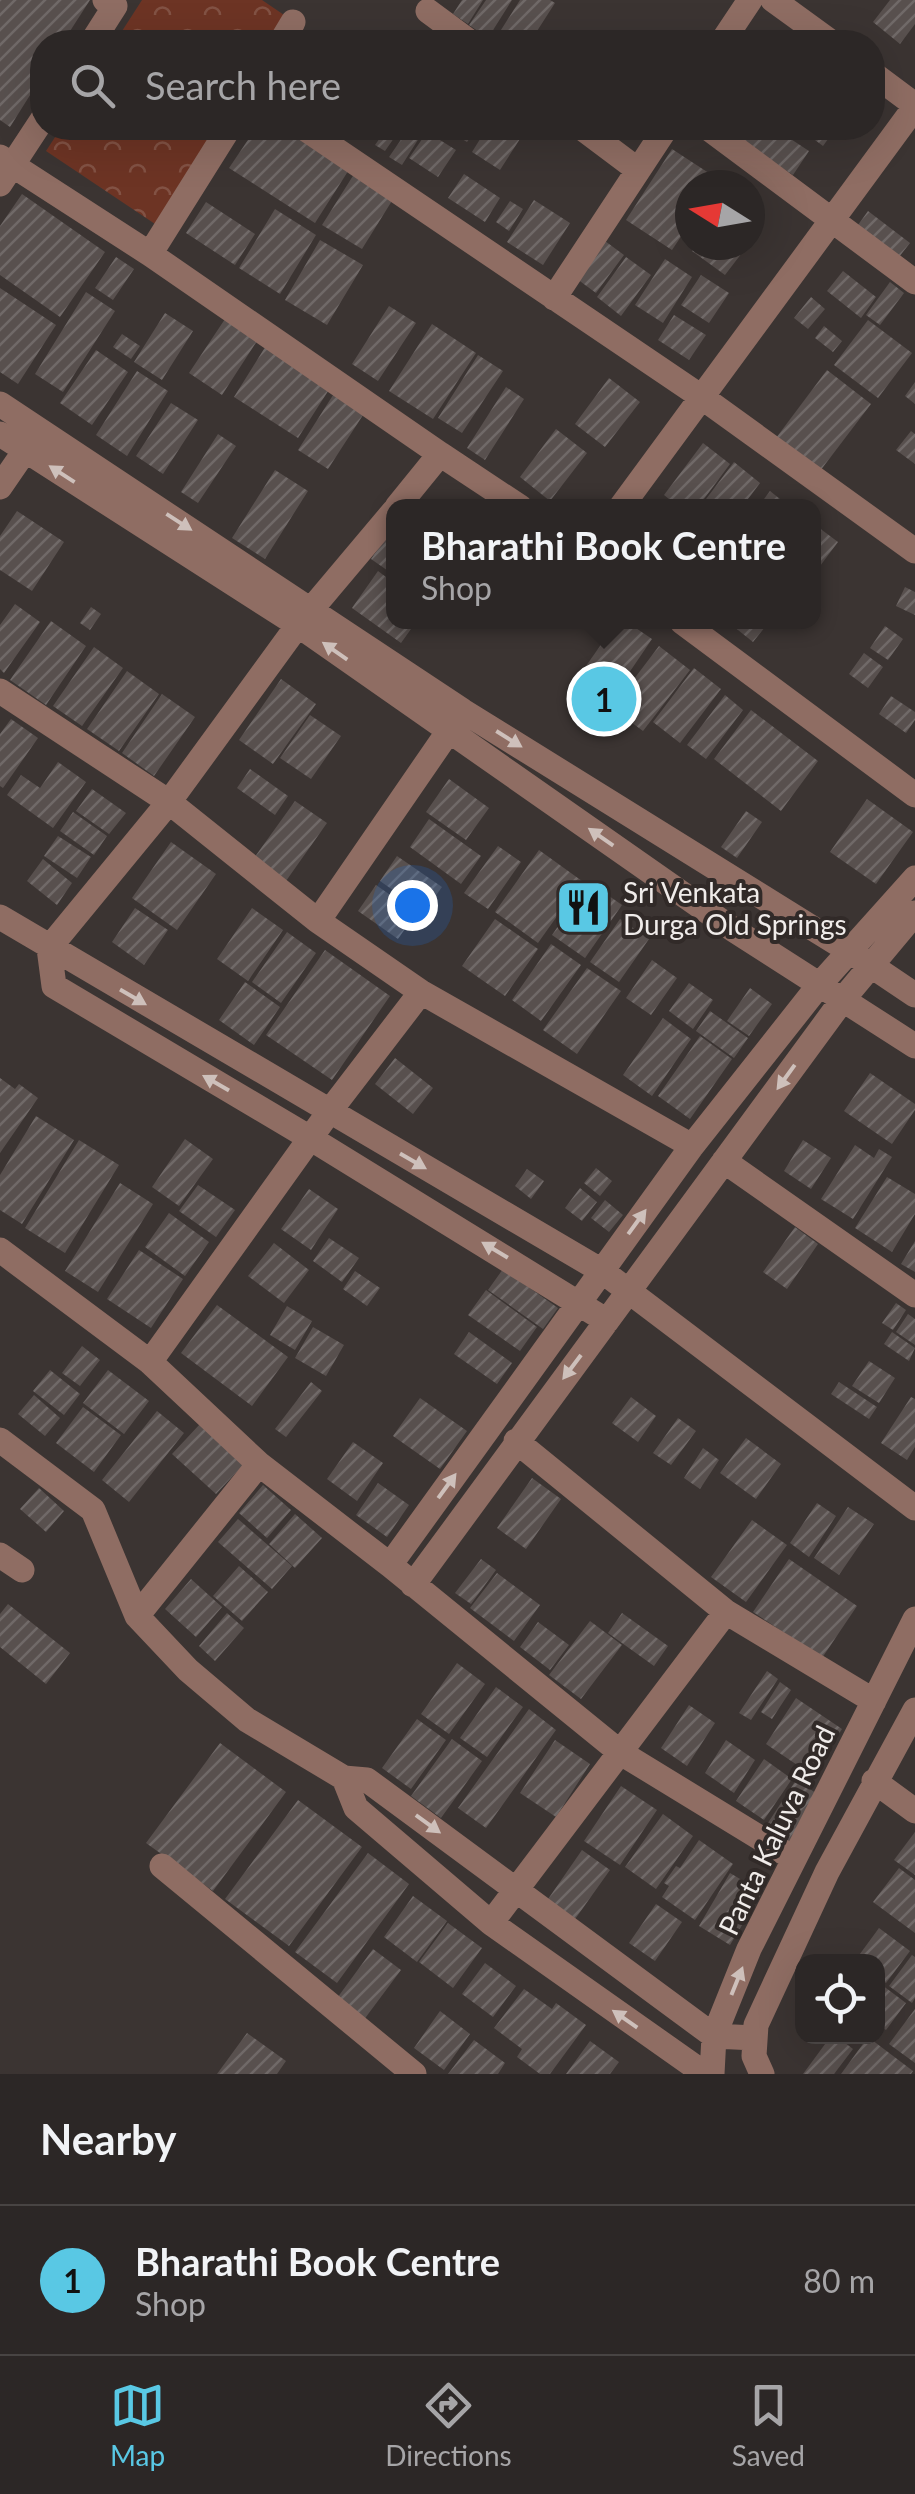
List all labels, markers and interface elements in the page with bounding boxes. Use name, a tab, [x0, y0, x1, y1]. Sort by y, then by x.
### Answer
search box	[30, 30, 885, 140]
icon: search	[65, 58, 120, 113]
text: Search here	[145, 62, 341, 108]
north arrow	[675, 170, 765, 260]
one-way arrow	[48, 466, 76, 484]
popup	[386, 499, 821, 629]
one-way arrow	[165, 513, 192, 531]
text: Bharathi Book Centre	[421, 522, 786, 568]
text: Shop	[421, 568, 492, 607]
one-way arrow	[321, 642, 348, 661]
pin: 1	[572, 662, 636, 736]
one-way arrow	[495, 730, 523, 747]
one-way arrow	[588, 828, 614, 847]
place label: Sri Venkata Durga Old Springs	[623, 875, 847, 941]
restaurant icon: Sri Venkata Durga Old Springs	[554, 878, 614, 938]
your location	[387, 880, 438, 931]
one-way arrow	[119, 988, 147, 1005]
one-way arrow	[777, 1064, 796, 1090]
one-way arrow	[202, 1075, 230, 1092]
one-way arrow	[399, 1152, 428, 1169]
one-way arrow	[627, 1209, 646, 1235]
one-way arrow	[481, 1242, 509, 1259]
one-way arrow	[563, 1354, 583, 1380]
one-way arrow	[437, 1473, 456, 1499]
street label: Panta Kaluva Road	[711, 1720, 841, 1940]
one-way arrow	[415, 1814, 441, 1833]
map controls	[795, 1954, 885, 2044]
button: locate	[795, 1954, 885, 2044]
one-way arrow	[729, 1966, 745, 1996]
one-way arrow	[612, 2009, 639, 2029]
text: Nearby	[40, 2114, 177, 2164]
text: Bharathi Book Centre	[135, 2238, 500, 2284]
text: 1	[63, 2261, 82, 2300]
text: 80 m	[803, 2261, 875, 2300]
text: Shop	[135, 2284, 206, 2323]
tab: Map	[110, 2378, 165, 2472]
tab: Directions	[385, 2378, 512, 2472]
tab: Saved	[732, 2378, 805, 2472]

